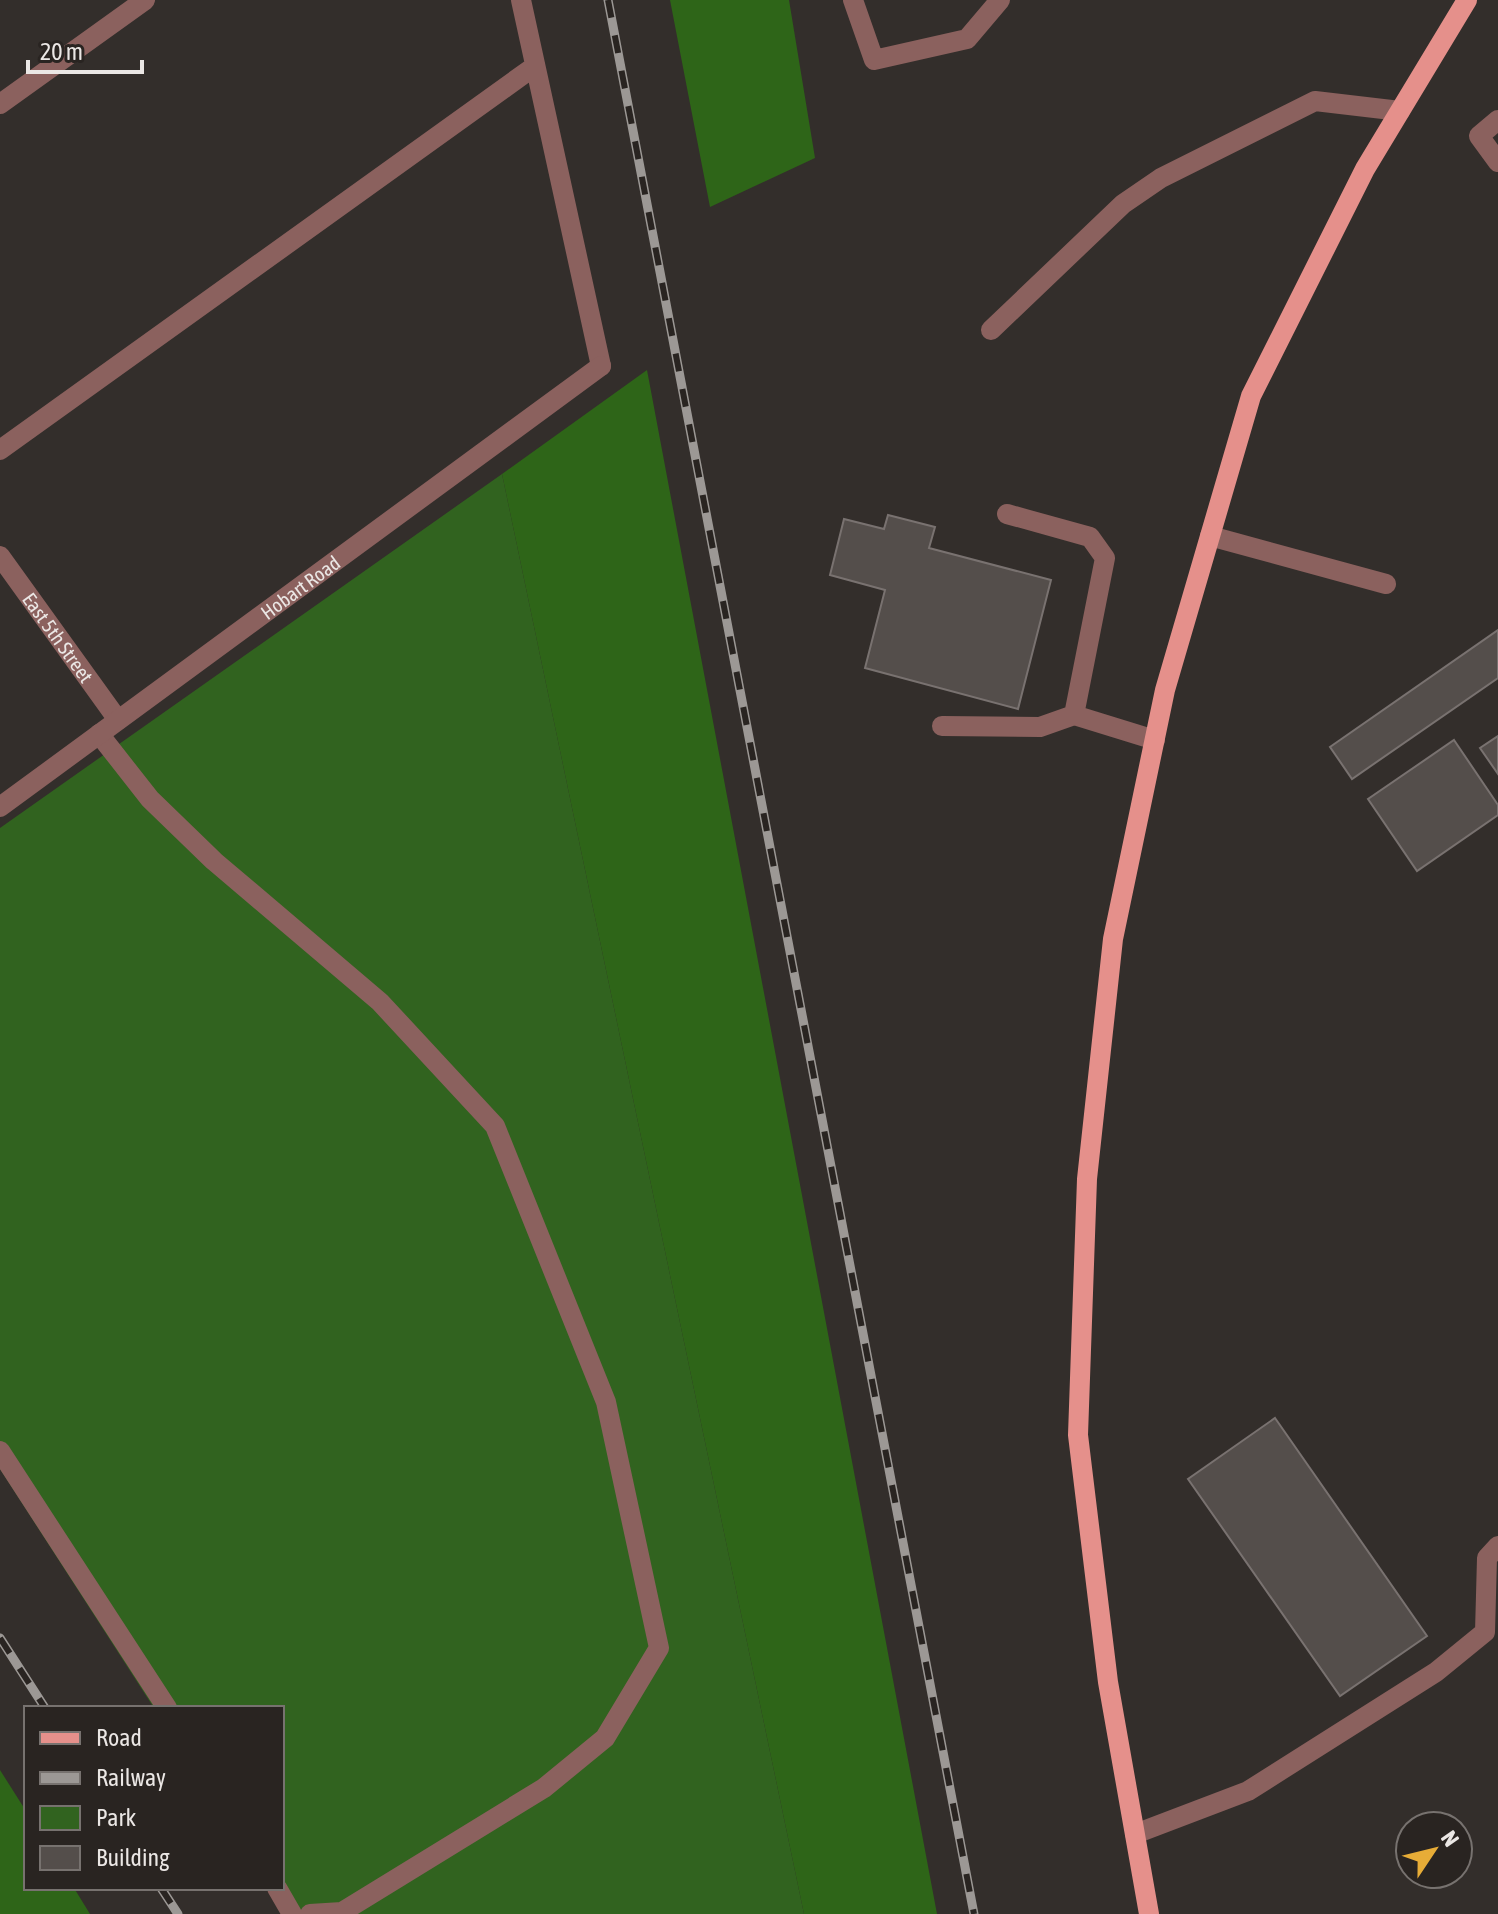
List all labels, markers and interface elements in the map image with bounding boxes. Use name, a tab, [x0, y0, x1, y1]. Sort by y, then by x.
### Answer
scale bar	[28, 24, 142, 74]
text: 20 m	[40, 38, 83, 65]
street label: Hobart Road	[256, 550, 344, 623]
street label: East 5th Street	[18, 588, 99, 687]
legend	[24, 1706, 284, 1890]
text: Road	[96, 1724, 142, 1751]
text: Railway	[96, 1764, 166, 1791]
text: Park	[96, 1804, 137, 1831]
north arrow	[1394, 1810, 1474, 1890]
text: N	[1436, 1826, 1465, 1851]
text: Building	[96, 1844, 170, 1871]

